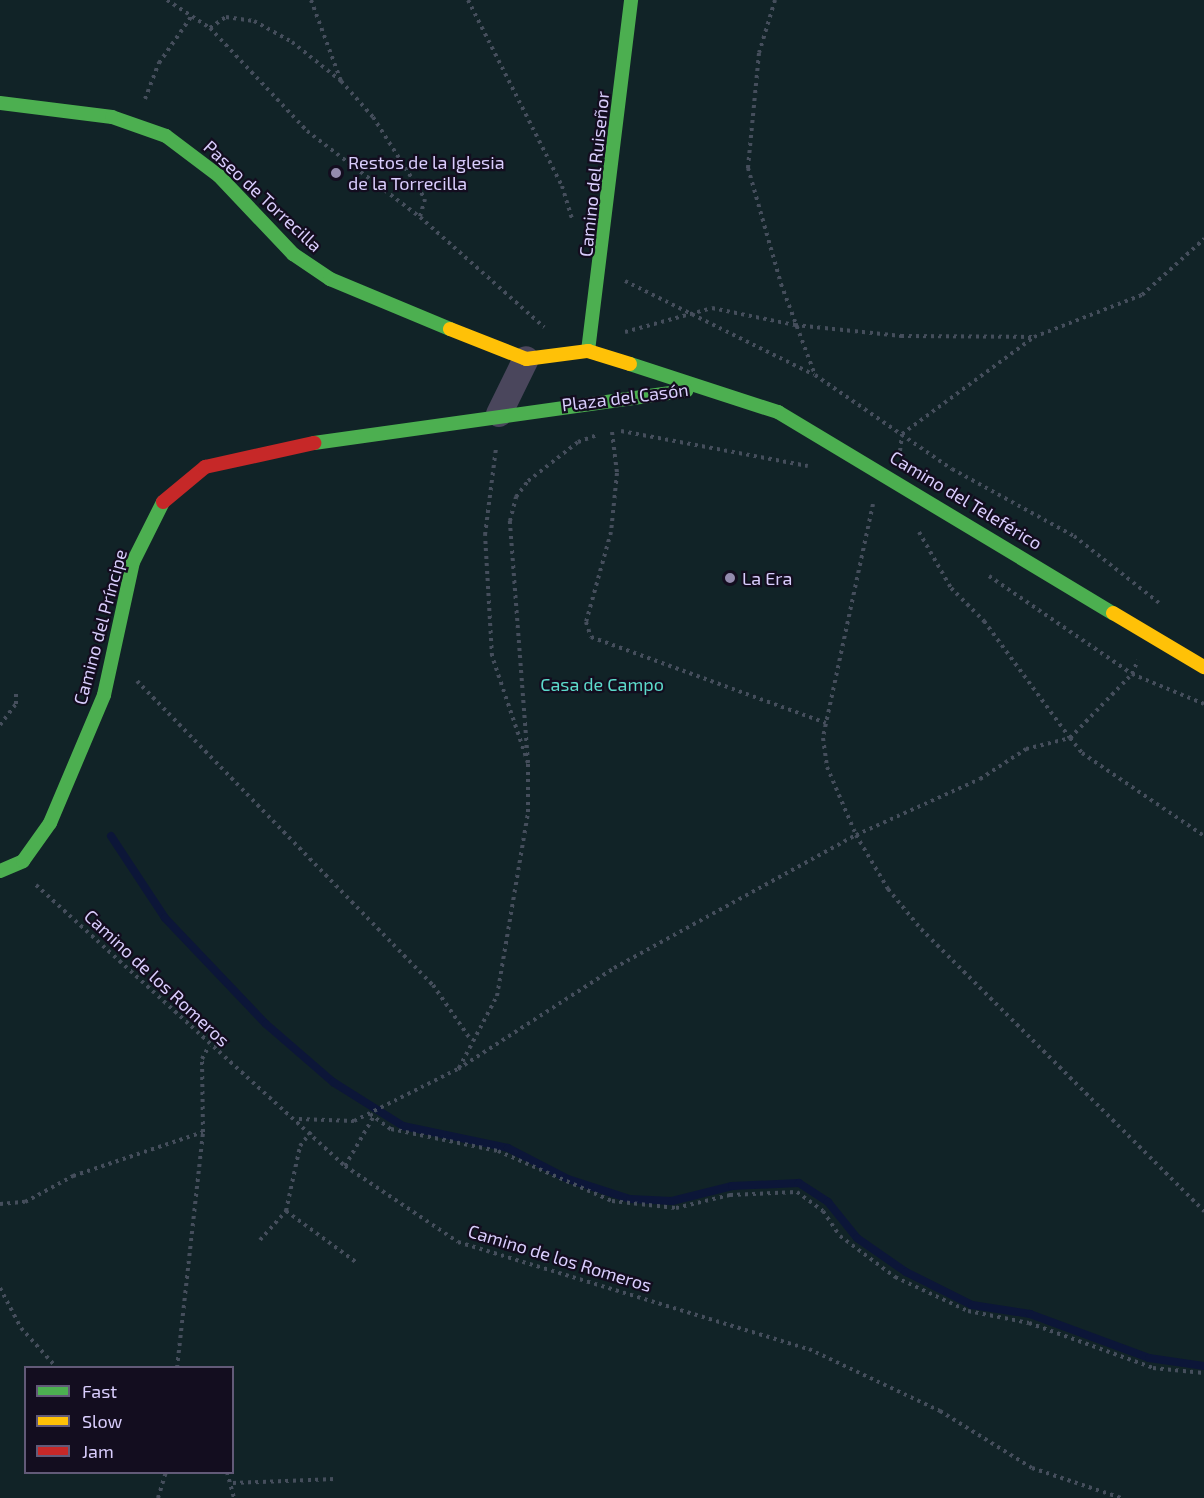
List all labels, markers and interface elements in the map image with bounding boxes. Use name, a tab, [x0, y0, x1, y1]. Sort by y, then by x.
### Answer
street label: Camino del Ruiseñor	[575, 90, 613, 258]
street label: Paseo de Torrecilla	[199, 136, 327, 256]
place label: Restos de la Iglesia de la Torrecilla	[348, 152, 505, 195]
marker: Restos de la Iglesia de la Torrecilla	[329, 166, 343, 180]
street label: Plaza del Casón	[560, 378, 690, 416]
street label: Camino del Teleférico	[886, 446, 1046, 554]
street label: Camino del Príncipe	[69, 547, 131, 707]
place label: La Era	[742, 567, 792, 589]
marker: La Era	[723, 571, 737, 585]
park label: Casa de Campo	[540, 673, 664, 695]
street label: Camino de los Romeros	[80, 905, 234, 1051]
street label: Camino de los Romeros	[466, 1220, 654, 1296]
legend	[24, 1366, 234, 1474]
text: Fast	[82, 1380, 117, 1402]
text: Slow	[82, 1410, 122, 1432]
text: Jam	[82, 1440, 114, 1462]

